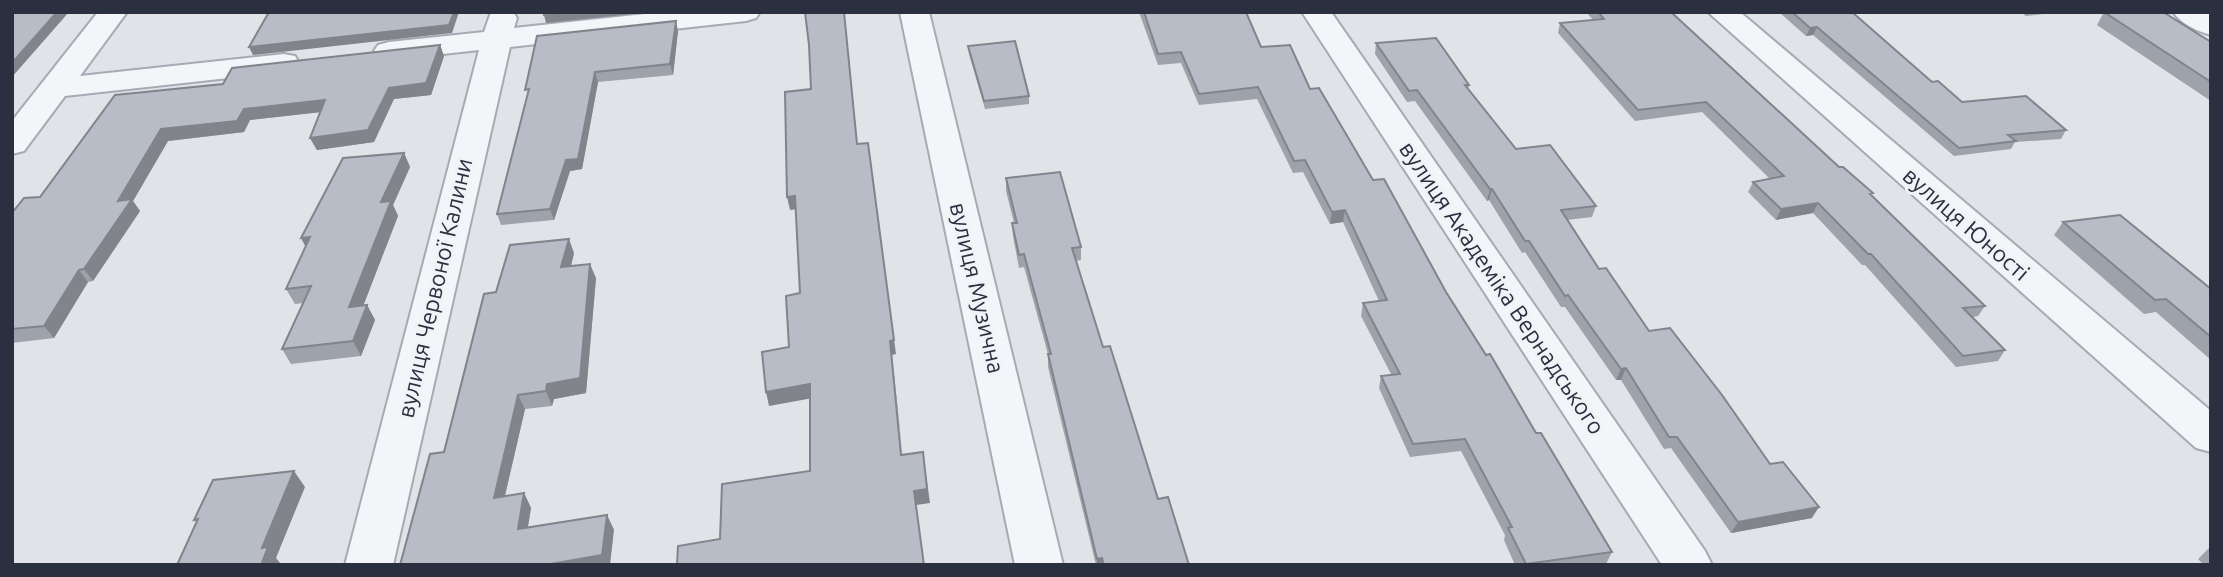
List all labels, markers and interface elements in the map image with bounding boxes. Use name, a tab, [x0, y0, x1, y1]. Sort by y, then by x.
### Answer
street label: вулиця Академіка Вернадського	[1395, 137, 1610, 439]
street label: вулиця Червоної Калини	[392, 156, 477, 420]
street label: вулиця Юності	[1898, 162, 2034, 285]
street label: вулиця Музична	[946, 200, 1009, 376]

